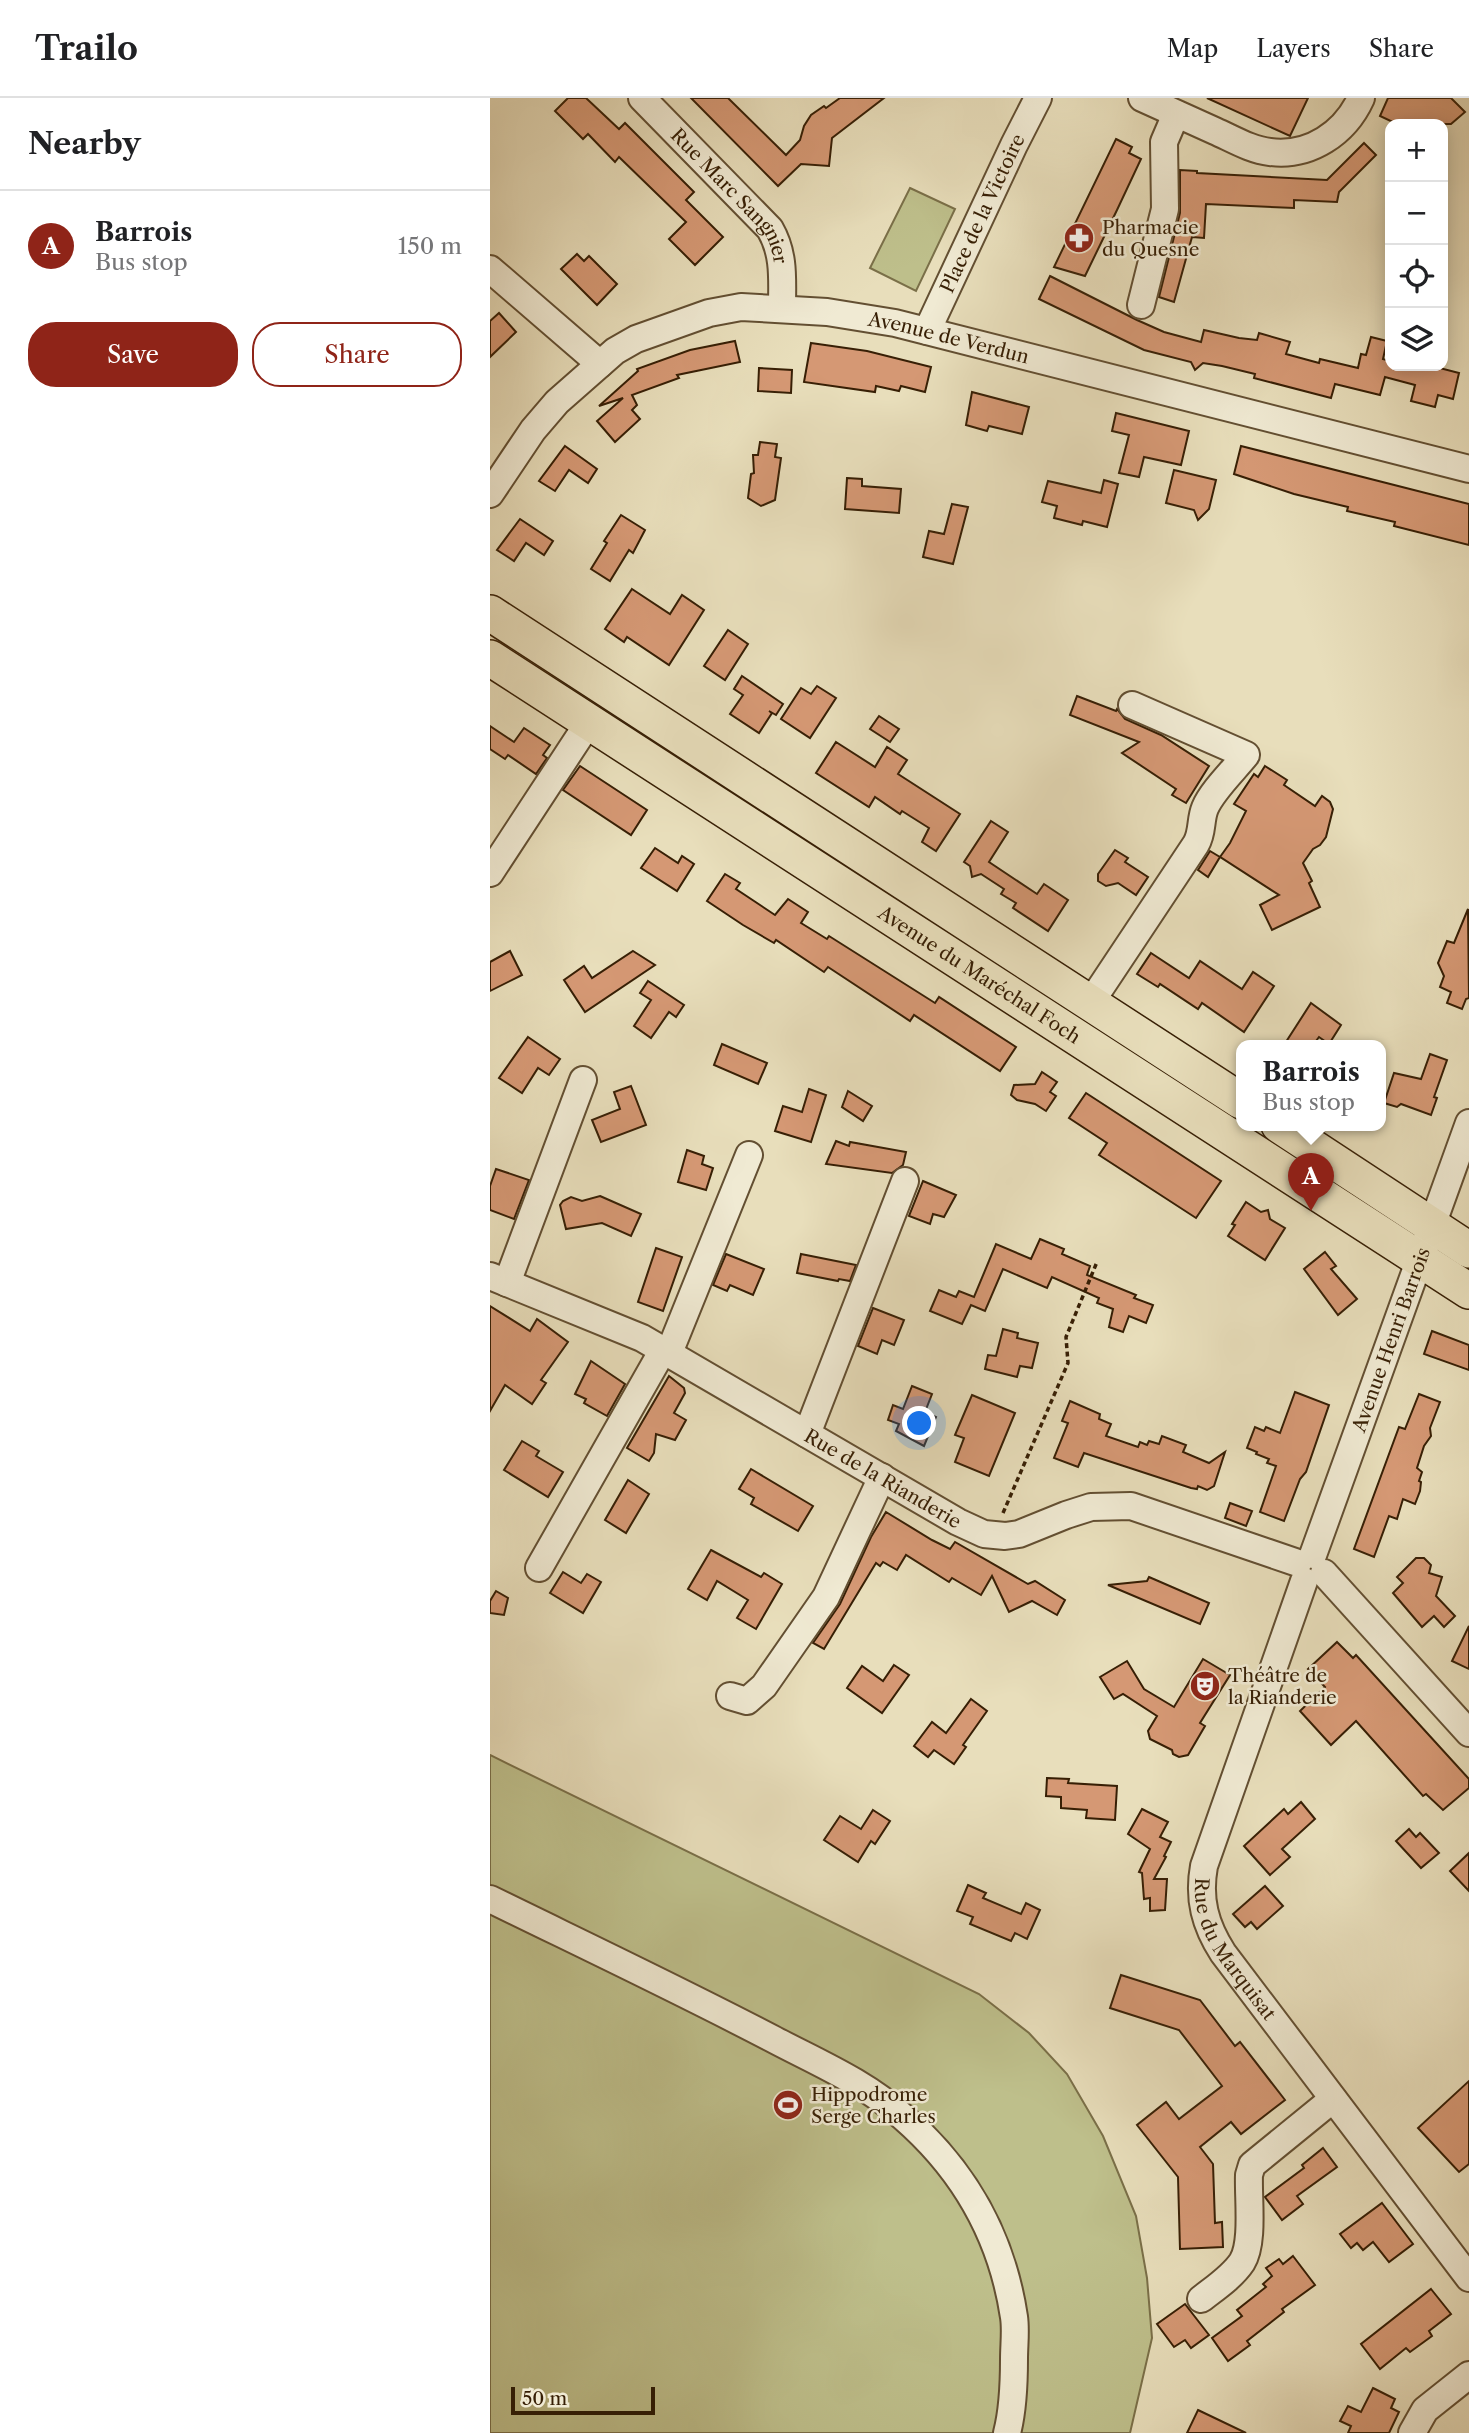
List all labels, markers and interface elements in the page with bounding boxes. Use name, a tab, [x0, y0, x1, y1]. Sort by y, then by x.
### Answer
text: Trailo	[35, 28, 138, 69]
text: Map	[1167, 34, 1218, 63]
text: Layers	[1256, 34, 1331, 63]
text: Share	[1369, 34, 1434, 63]
map controls	[1385, 119, 1448, 371]
button: +	[1385, 119, 1448, 182]
street label: Rue Marc Sangnier	[666, 123, 793, 265]
text: Nearby	[28, 125, 141, 162]
street label: Place de la Victoire	[935, 130, 1029, 297]
button: −	[1385, 182, 1448, 245]
text: Barrois	[95, 216, 192, 248]
place label: Pharmacie du Quesne	[1102, 216, 1199, 261]
pharmacy icon: Pharmacie du Quesne	[1062, 221, 1096, 255]
text: A	[42, 232, 60, 260]
text: 150 m	[398, 232, 462, 260]
button: locate	[1385, 245, 1448, 308]
text: Bus stop	[95, 248, 188, 276]
street label: Avenue de Verdun	[866, 307, 1032, 368]
button: layers	[1385, 308, 1448, 371]
button: Save	[28, 322, 238, 387]
button: Share	[252, 322, 462, 387]
street label: Avenue du Maréchal Foch	[873, 900, 1085, 1048]
popup	[1236, 1040, 1386, 1131]
text: Barrois	[1262, 1056, 1360, 1088]
text: Bus stop	[1262, 1088, 1355, 1116]
pin: A	[1288, 1153, 1334, 1211]
street label: Avenue Henri Barrois	[1347, 1244, 1435, 1436]
your location	[902, 1406, 936, 1440]
street label: Rue de la Rianderie	[801, 1424, 965, 1533]
place label: Théâtre de la Rianderie	[1228, 1664, 1337, 1709]
theatre icon: Théâtre de la Rianderie	[1188, 1669, 1222, 1703]
street label: Rue du Marquisat	[1190, 1877, 1281, 2025]
place label: Hippodrome Serge Charles	[811, 2083, 936, 2128]
sports icon: Hippodrome Serge Charles	[771, 2088, 805, 2122]
scale bar	[511, 2384, 654, 2416]
text: 50 m	[522, 2387, 567, 2410]

